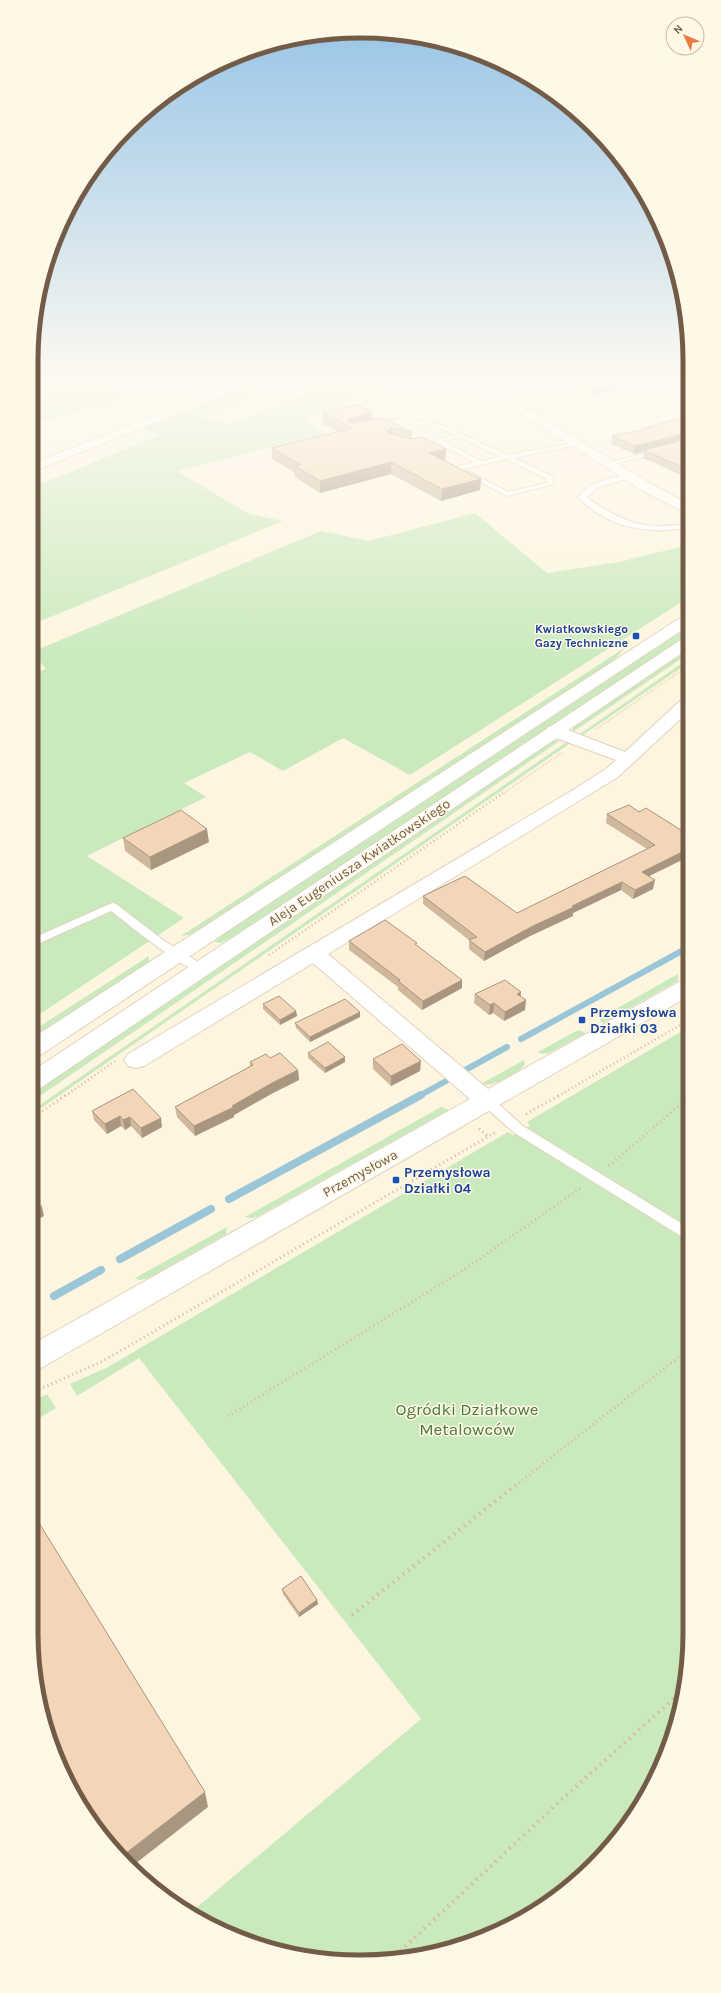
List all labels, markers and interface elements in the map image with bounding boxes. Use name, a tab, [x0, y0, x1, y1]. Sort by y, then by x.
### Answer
north arrow	[665, 16, 705, 56]
text: N	[671, 22, 686, 37]
place label: Kwiatkowskiego Gazy Techniczne	[535, 622, 628, 650]
marker: Kwiatkowskiego Gazy Techniczne	[631, 631, 641, 641]
street label: Aleja Eugeniusza Kwiatkowskiego	[265, 795, 453, 930]
place label: Przemysłowa Działki 03	[590, 1004, 677, 1037]
marker: Przemysłowa Działki 03	[577, 1015, 587, 1025]
street label: Przemysłowa	[320, 1146, 401, 1201]
place label: Przemysłowa Działki 04	[404, 1164, 491, 1197]
marker: Przemysłowa Działki 04	[391, 1175, 401, 1185]
park label: Ogródki Działkowe Metalowców	[395, 1399, 539, 1439]

